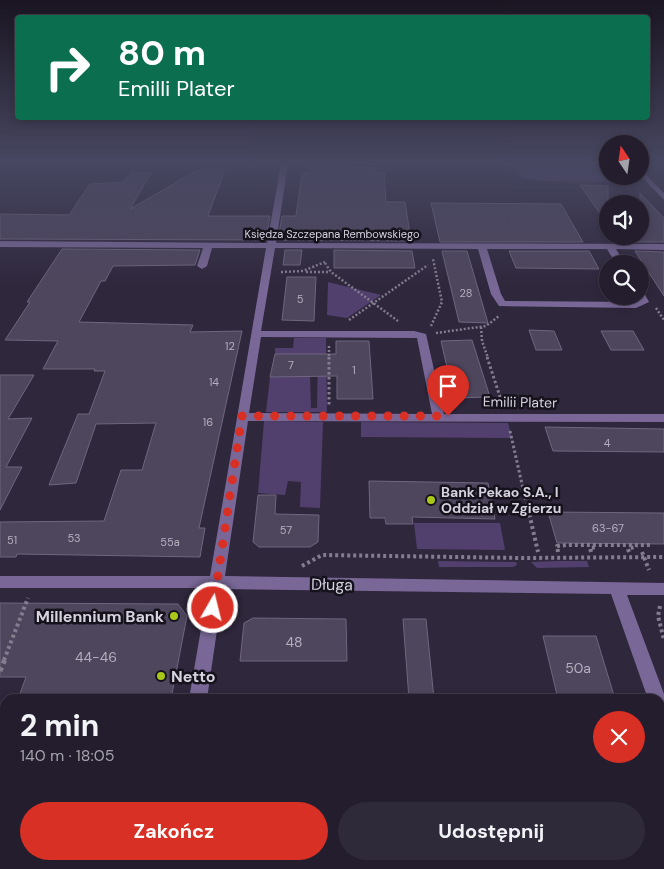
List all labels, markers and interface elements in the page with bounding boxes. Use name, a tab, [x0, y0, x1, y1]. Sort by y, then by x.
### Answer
text: 80 m	[118, 30, 206, 76]
icon: right	[35, 35, 100, 100]
text: Emilli Plater	[118, 74, 235, 103]
north arrow	[599, 135, 649, 185]
map controls	[599, 135, 649, 305]
button: sound	[599, 195, 649, 245]
street label: Księdza Szczepana Rembowskiego	[245, 227, 419, 241]
button: search	[599, 255, 649, 305]
house number: 28	[460, 286, 472, 300]
house number: 5	[297, 292, 304, 306]
house number: 12	[225, 339, 235, 353]
house number: 7	[288, 358, 294, 372]
house number: 1	[352, 363, 356, 377]
pin	[427, 365, 469, 416]
icon: arrive	[434, 372, 462, 400]
house number: 14	[209, 375, 219, 389]
street label: Emilii Plater	[483, 392, 557, 412]
house number: 16	[203, 415, 213, 429]
house number: 4	[604, 436, 611, 450]
place label: Bank Pekao S.A., I Oddział w Zgierzu	[441, 483, 561, 517]
marker: Bank Pekao S.A., I Oddział w Zgierzu	[425, 494, 437, 506]
house number: 63-67	[592, 521, 624, 535]
house number: 57	[280, 523, 292, 537]
house number: 53	[67, 531, 81, 545]
house number: 51	[7, 533, 17, 547]
house number: 55a	[160, 535, 180, 549]
street label: Długa	[311, 574, 353, 595]
position arrow	[186, 581, 238, 633]
place label: Millennium Bank	[36, 606, 165, 627]
marker: Millennium Bank	[168, 610, 180, 622]
house number: 48	[285, 633, 303, 651]
house number: 44-46	[75, 648, 117, 666]
house number: 50a	[565, 659, 591, 677]
place label: Netto	[171, 666, 216, 687]
marker: Netto	[155, 670, 167, 682]
text: 2 min	[20, 706, 99, 745]
button: close	[593, 711, 645, 763]
text: 140 m · 18:05	[20, 745, 115, 766]
button: Zakończ	[20, 802, 328, 860]
button: Udostępnij	[338, 802, 645, 860]

